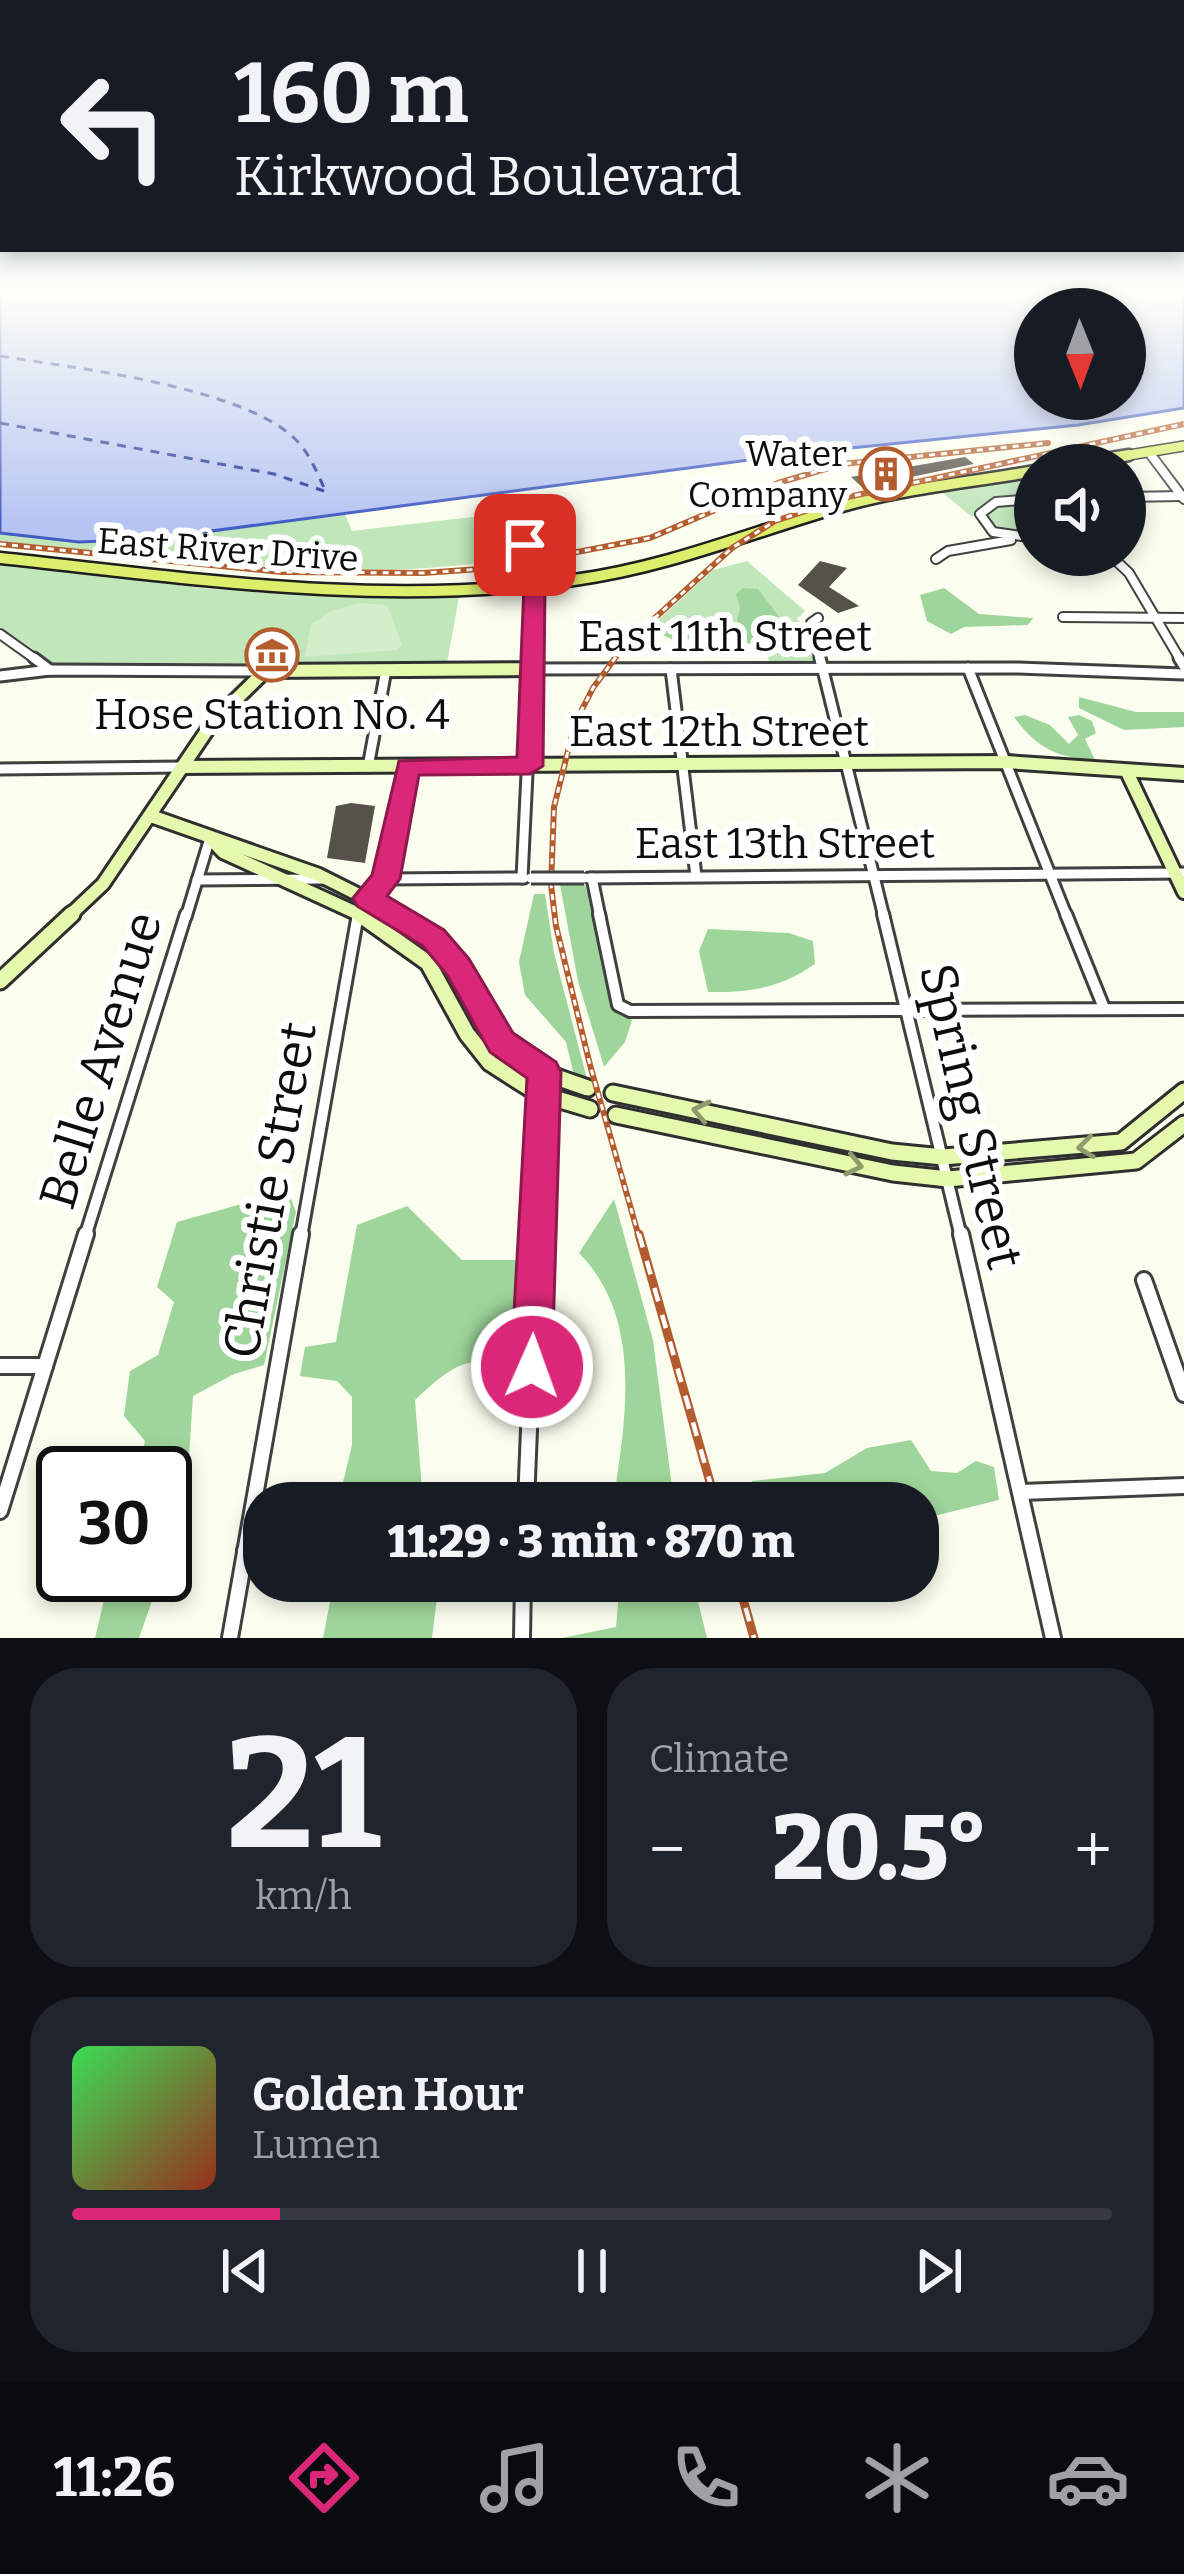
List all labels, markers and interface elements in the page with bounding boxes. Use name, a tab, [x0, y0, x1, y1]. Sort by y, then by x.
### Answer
text: 160 m	[234, 43, 469, 144]
icon: left	[36, 48, 192, 204]
text: Kirkwood Boulevard	[234, 145, 742, 209]
north arrow	[1014, 288, 1146, 420]
map controls	[1014, 288, 1146, 576]
place label: Water Company	[688, 432, 848, 517]
button: sound	[1014, 444, 1146, 576]
building icon: Water Company	[858, 446, 914, 502]
pin	[474, 494, 576, 596]
icon: arrive	[492, 512, 558, 578]
street label: East River Drive	[96, 519, 360, 581]
street label: East 11th Street	[578, 612, 872, 662]
museum icon: Hose Station No. 4	[244, 627, 300, 683]
place label: Hose Station No. 4	[94, 690, 450, 740]
street label: East 12th Street	[569, 707, 869, 757]
street label: East 13th Street	[635, 819, 935, 869]
street label: Belle Avenue	[26, 904, 175, 1216]
street label: Spring Street	[906, 958, 1036, 1275]
street label: Christie Street	[210, 1017, 330, 1363]
one-way arrow	[691, 1100, 711, 1125]
one-way arrow	[1076, 1133, 1096, 1159]
one-way arrow	[843, 1151, 863, 1176]
position arrow	[469, 1304, 595, 1430]
speed limit sign: 30	[36, 1446, 192, 1602]
text: 11:29 · 3 min · 870 m	[388, 1515, 794, 1569]
text: 21	[226, 1701, 381, 1888]
text: Climate	[649, 1736, 789, 1782]
text: 20.5°	[772, 1795, 987, 1903]
text: −	[649, 1810, 685, 1889]
text: +	[1074, 1810, 1112, 1889]
text: km/h	[255, 1873, 352, 1919]
text: Golden Hour	[252, 2068, 524, 2122]
text: Lumen	[252, 2122, 380, 2168]
icon: previous	[212, 2238, 278, 2304]
icon: pause	[559, 2238, 625, 2304]
icon: next	[906, 2238, 972, 2304]
icon: directions	[282, 2436, 366, 2520]
icon: music	[473, 2436, 557, 2520]
icon: phone	[664, 2436, 748, 2520]
icon: climate	[855, 2436, 939, 2520]
icon: car	[1046, 2436, 1130, 2520]
text: 11:26	[54, 2446, 175, 2510]

